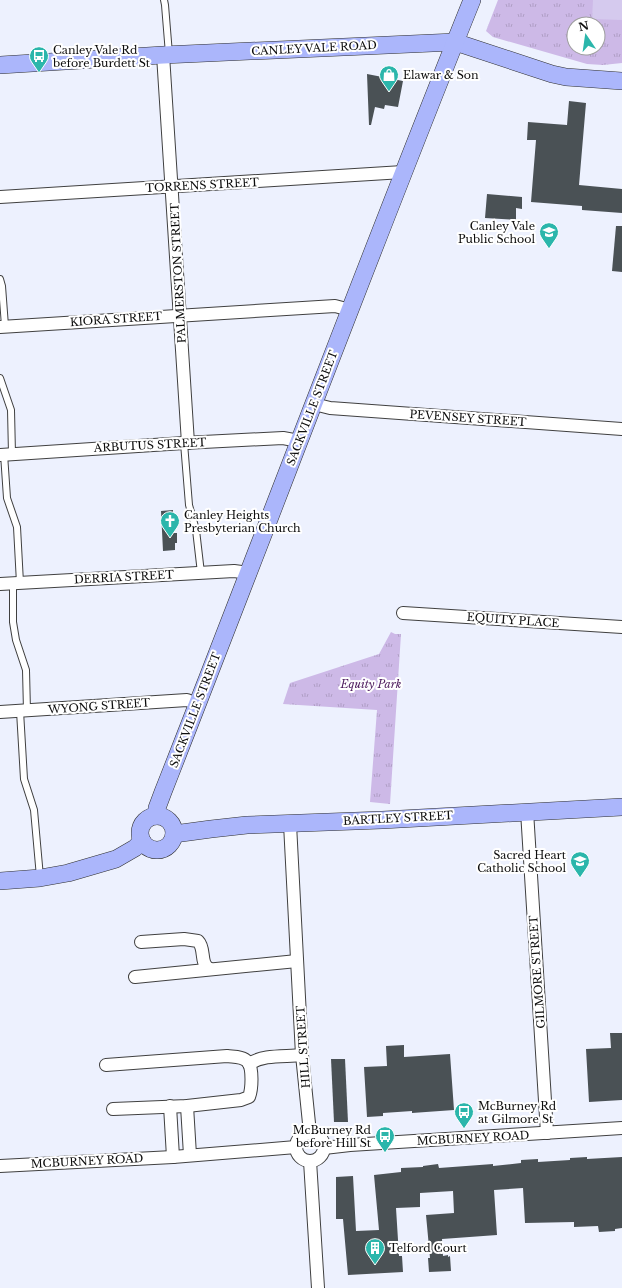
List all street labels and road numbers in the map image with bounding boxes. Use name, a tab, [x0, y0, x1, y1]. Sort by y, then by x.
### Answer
street label: CANLEY VALE ROAD	[251, 38, 377, 58]
street label: TORRENS STREET	[145, 175, 259, 195]
street label: PALMERSTON STREET	[167, 202, 189, 344]
street label: KIORA STREET	[69, 309, 163, 329]
street label: SACKVILLE STREET	[284, 348, 340, 468]
street label: PEVENSEY STREET	[409, 407, 527, 429]
street label: ARBUTUS STREET	[92, 435, 207, 455]
street label: DERRIA STREET	[74, 567, 174, 587]
street label: EQUITY PLACE	[466, 610, 560, 630]
street label: SACKVILLE STREET	[167, 650, 223, 770]
street label: WYONG STREET	[46, 695, 151, 717]
street label: BARTLEY STREET	[343, 808, 454, 828]
street label: GILMORE STREET	[526, 915, 548, 1029]
street label: HILL STREET	[293, 1005, 313, 1089]
street label: MCBURNEY ROAD	[416, 1128, 530, 1148]
street label: MCBURNEY ROAD	[30, 1151, 144, 1171]

